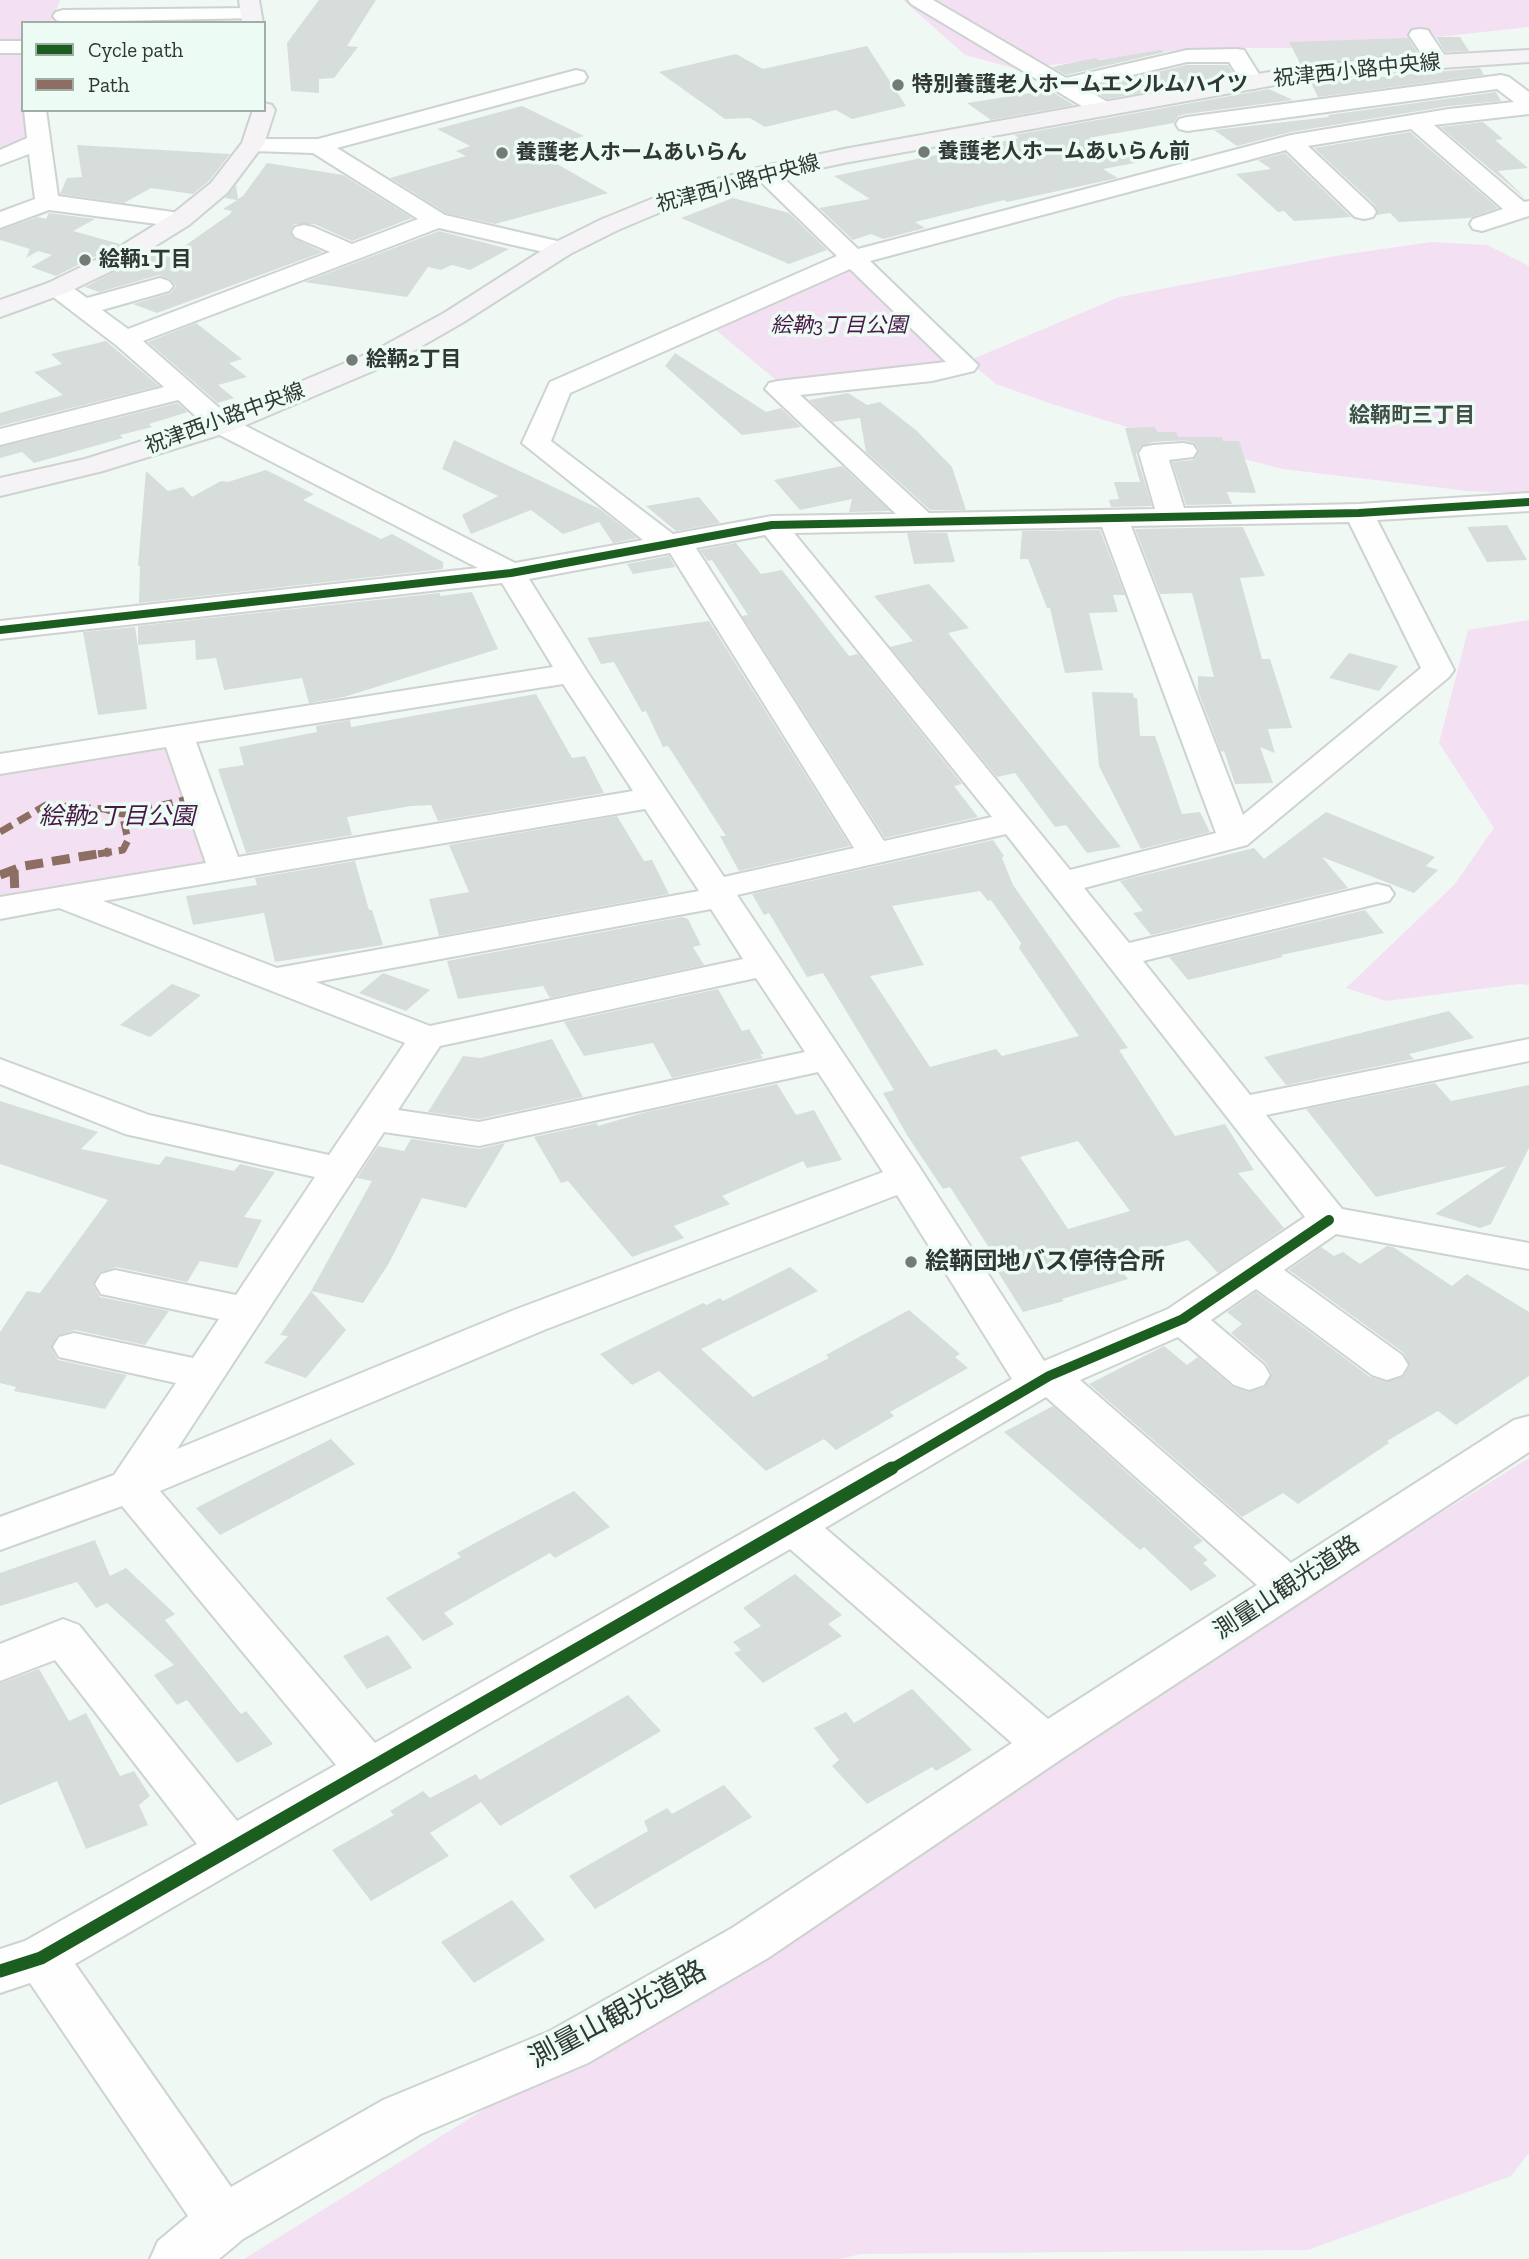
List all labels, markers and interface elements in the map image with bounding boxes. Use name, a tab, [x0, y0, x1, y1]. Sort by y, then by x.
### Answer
legend	[21, 21, 266, 112]
text: Cycle path	[88, 37, 183, 62]
street label: 祝津西小路中央線	[1272, 50, 1442, 92]
text: Path	[88, 72, 130, 97]
place label: 特別養護老人ホームエンルムハイツ	[912, 72, 1248, 98]
marker: 特別養護老人ホームエンルムハイツ	[890, 77, 906, 93]
place label: 養護老人ホームあいらん前	[938, 139, 1190, 165]
place label: 養護老人ホームあいらん	[516, 140, 747, 166]
marker: 養護老人ホームあいらん前	[916, 144, 932, 160]
marker: 養護老人ホームあいらん	[494, 145, 510, 161]
street label: 祝津西小路中央線	[654, 150, 822, 218]
place label: 絵鞆1丁目	[99, 247, 191, 273]
marker: 絵鞆1丁目	[77, 252, 93, 268]
park label: 絵靹3丁目公園	[771, 313, 907, 339]
place label: 絵鞆2丁目	[366, 347, 461, 373]
marker: 絵鞆2丁目	[344, 352, 360, 368]
street label: 祝津西小路中央線	[142, 378, 308, 460]
district label: 絵鞆町三丁目	[1349, 403, 1475, 429]
park label: 絵靹2丁目公園	[39, 803, 195, 831]
place label: 絵鞆団地バス停待合所	[925, 1248, 1165, 1276]
marker: 絵鞆団地バス停待合所	[903, 1254, 919, 1270]
street label: 測量山観光道路	[1209, 1530, 1365, 1646]
street label: 測量山観光道路	[524, 1954, 712, 2076]

